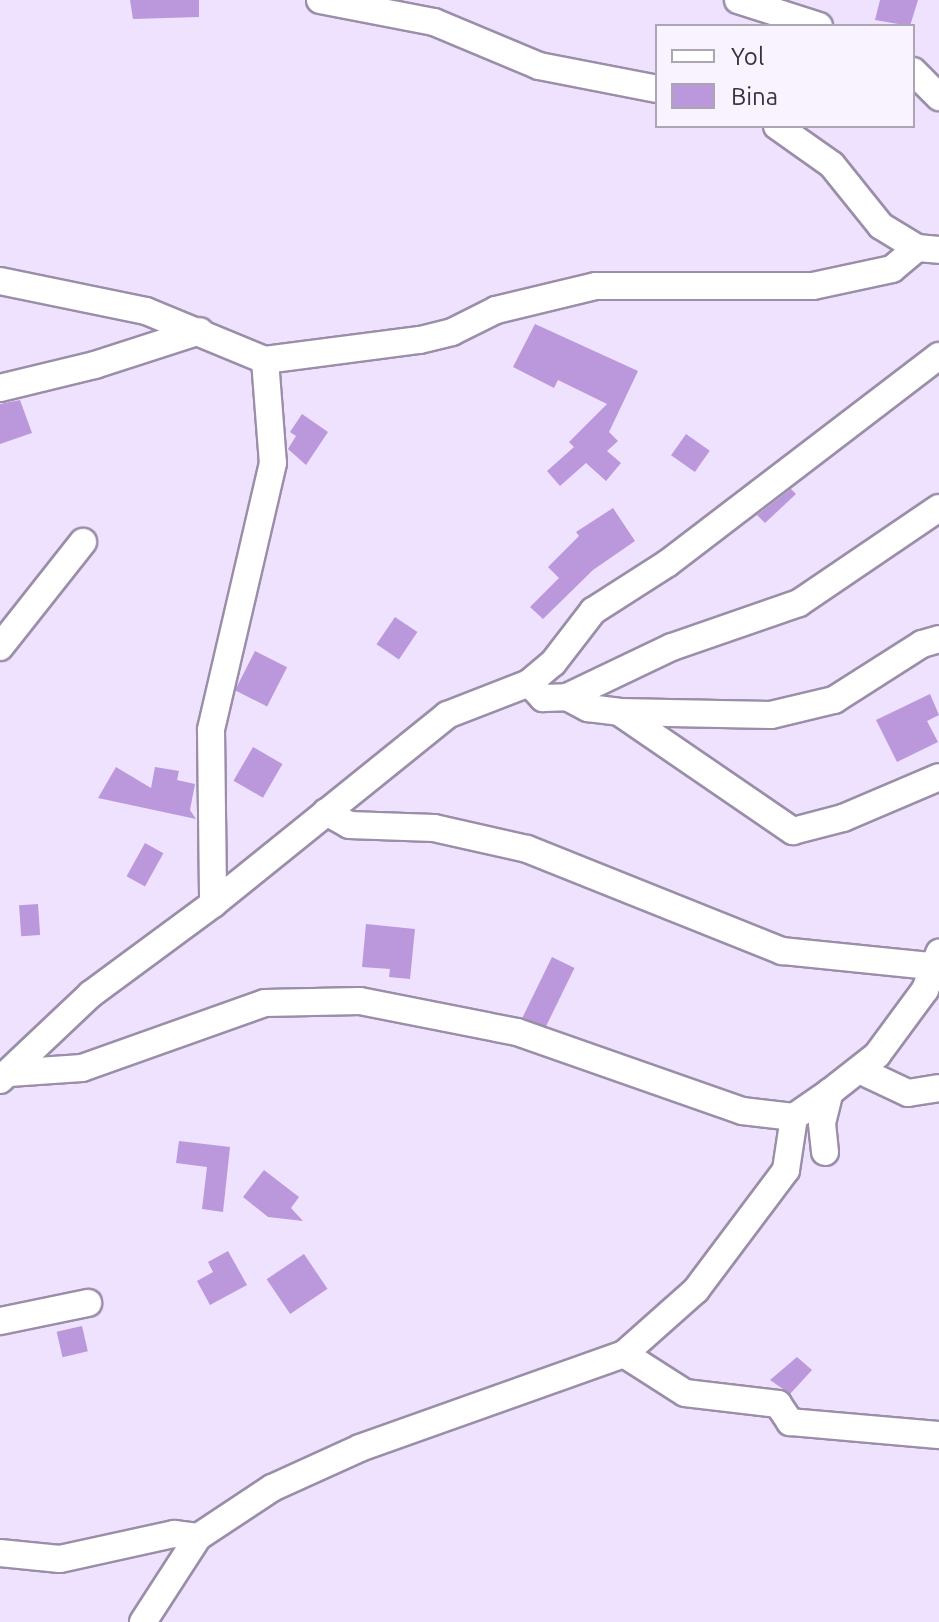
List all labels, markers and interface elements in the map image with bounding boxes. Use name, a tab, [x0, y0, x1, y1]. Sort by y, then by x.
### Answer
legend	[655, 24, 915, 128]
text: Yol	[731, 43, 764, 70]
text: Bina	[731, 83, 778, 110]

